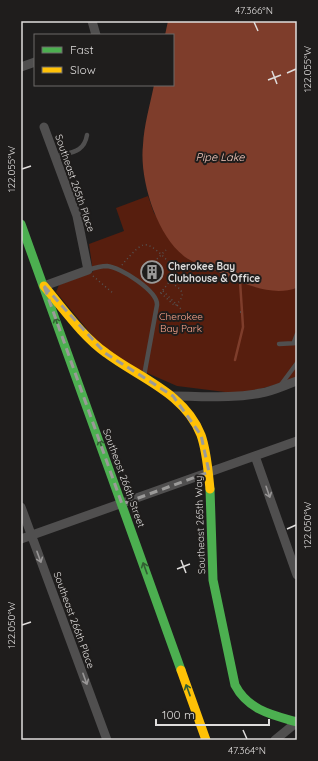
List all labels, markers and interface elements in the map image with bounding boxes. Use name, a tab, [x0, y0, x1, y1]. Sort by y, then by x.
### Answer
text: 47.366°N	[235, 4, 273, 17]
legend	[34, 34, 174, 86]
text: Fast	[70, 42, 94, 57]
text: 122.055°W	[301, 45, 314, 92]
text: Slow	[70, 62, 96, 77]
street label: Southeast 265th Place	[52, 133, 98, 234]
text: 122.055°W	[5, 145, 18, 192]
water label: Pipe Lake	[195, 150, 245, 164]
building icon: Cherokee Bay Clubhouse & Office	[139, 259, 165, 285]
place label: Cherokee Bay Clubhouse & Office	[168, 260, 260, 285]
park label: Cherokee Bay Park	[159, 310, 203, 335]
one-way arrow	[53, 317, 60, 330]
street label: Southeast 266th Street	[100, 427, 148, 530]
one-way arrow	[96, 440, 104, 452]
street label: Southeast 265th Way	[192, 476, 208, 574]
one-way arrow	[264, 486, 272, 498]
text: 122.050°W	[301, 501, 314, 548]
one-way arrow	[36, 550, 44, 562]
one-way arrow	[140, 562, 148, 574]
street label: Southeast 266th Place	[50, 570, 98, 671]
text: 122.050°W	[5, 601, 18, 648]
one-way arrow	[81, 672, 89, 684]
one-way arrow	[184, 685, 192, 697]
scale bar	[156, 701, 269, 727]
text: 100 m	[162, 707, 195, 722]
text: 47.364°N	[228, 744, 266, 757]

